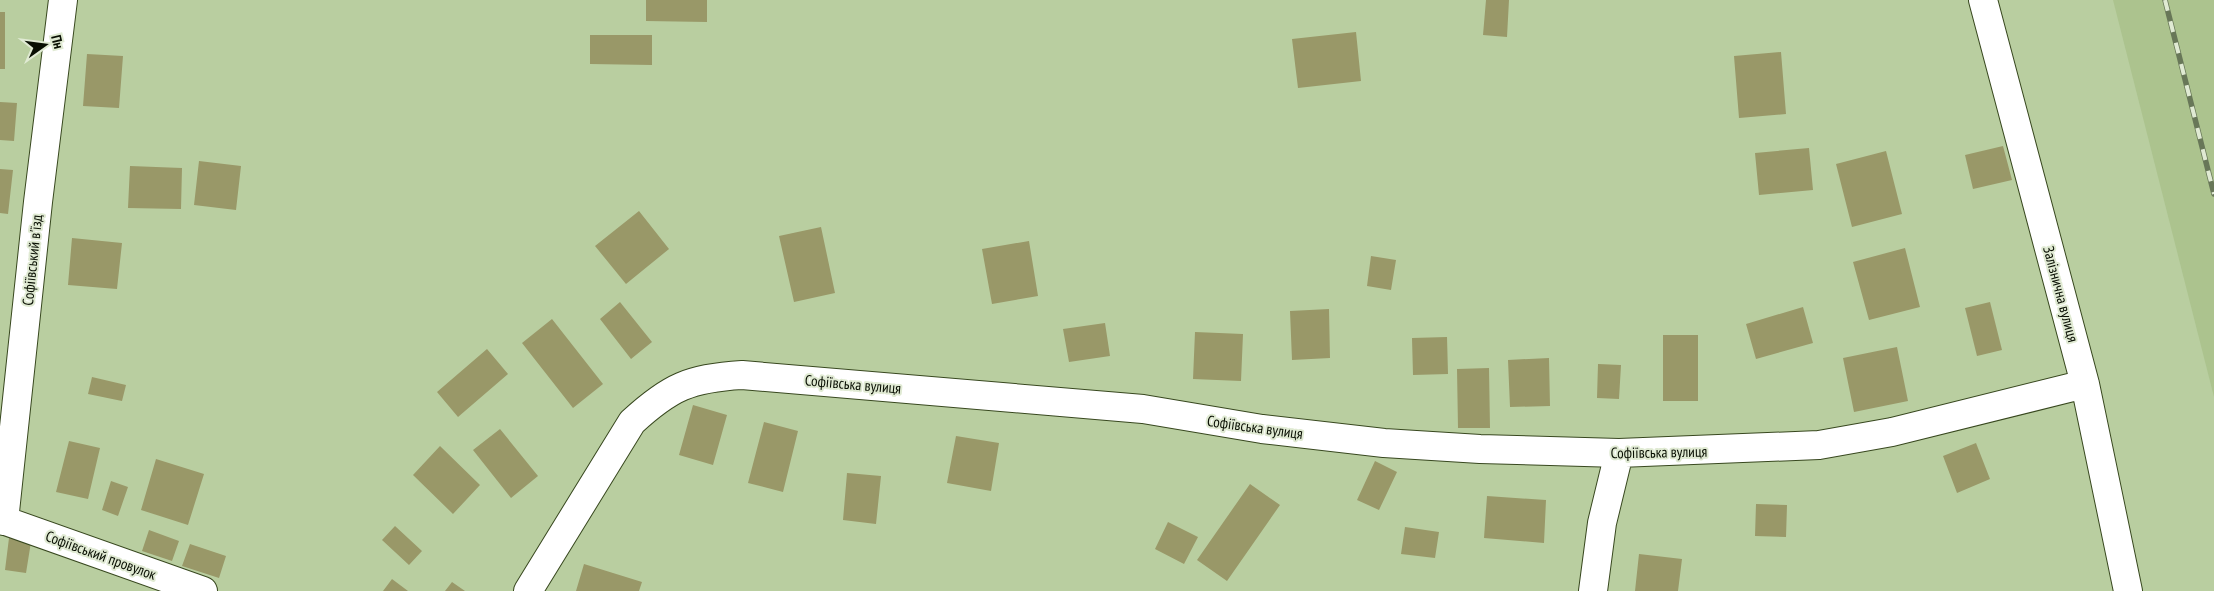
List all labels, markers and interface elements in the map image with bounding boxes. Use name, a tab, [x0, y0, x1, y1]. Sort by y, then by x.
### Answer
north arrow	[20, 20, 70, 70]
text: Пн	[47, 33, 68, 51]
street label: Софіївський в'їзд	[18, 213, 46, 306]
street label: Залізнична вулиця	[2039, 244, 2083, 344]
street label: Софіївська вулиця	[804, 370, 902, 398]
street label: Софіївська вулиця	[1206, 411, 1304, 443]
street label: Софіївська вулиця	[1611, 442, 1708, 462]
street label: Софіївський провулок	[43, 526, 159, 584]

